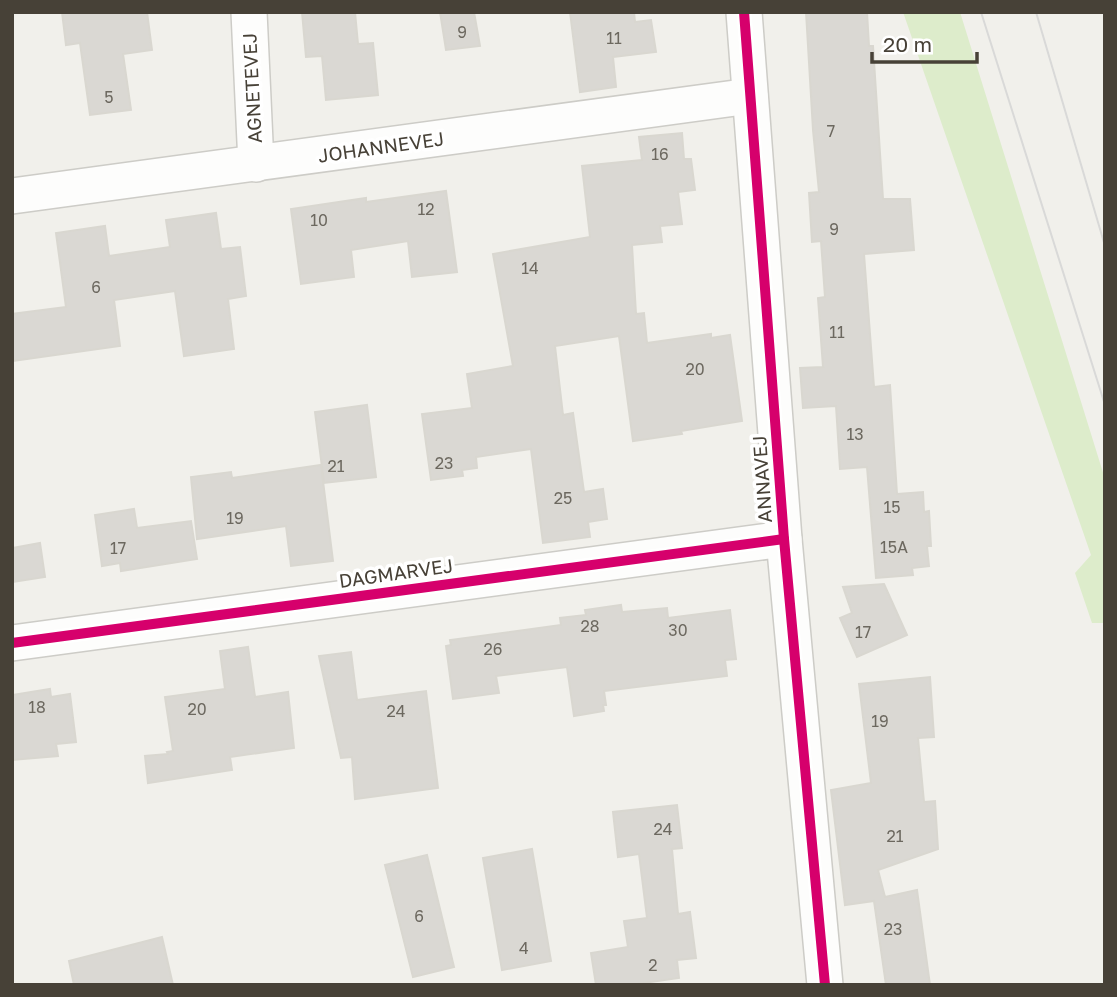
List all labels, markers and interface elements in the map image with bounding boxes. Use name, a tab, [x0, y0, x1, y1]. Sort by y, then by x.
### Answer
scale bar	[872, 21, 977, 65]
house number: 9	[457, 22, 467, 42]
house number: 11	[606, 28, 622, 48]
text: 20 m	[883, 31, 932, 57]
street label: AGNETEVEJ	[237, 32, 266, 144]
house number: 5	[104, 87, 114, 107]
house number: 7	[827, 121, 835, 141]
street label: JOHANNEVEJ	[316, 126, 446, 167]
house number: 16	[651, 144, 669, 164]
house number: 12	[417, 199, 435, 219]
house number: 10	[310, 210, 328, 230]
house number: 9	[829, 219, 839, 239]
house number: 14	[521, 258, 539, 278]
house number: 6	[91, 277, 101, 297]
house number: 11	[829, 322, 845, 342]
house number: 20	[685, 359, 705, 379]
house number: 13	[846, 424, 864, 444]
street label: ANNAVEJ	[747, 435, 776, 523]
house number: 23	[435, 453, 453, 473]
house number: 21	[327, 456, 345, 476]
house number: 25	[554, 488, 572, 508]
house number: 15	[883, 497, 901, 517]
house number: 19	[226, 508, 244, 528]
house number: 15A	[880, 537, 908, 557]
house number: 17	[110, 538, 126, 558]
street label: DAGMARVEJ	[337, 553, 455, 592]
house number: 28	[580, 616, 600, 636]
house number: 30	[668, 620, 688, 640]
house number: 17	[855, 622, 871, 642]
house number: 26	[484, 639, 502, 659]
house number: 18	[28, 697, 46, 717]
house number: 20	[187, 699, 207, 719]
house number: 24	[386, 701, 406, 721]
house number: 19	[871, 711, 889, 731]
house number: 24	[653, 819, 673, 839]
house number: 21	[886, 826, 904, 846]
house number: 6	[414, 906, 424, 926]
house number: 23	[884, 919, 902, 939]
house number: 4	[519, 938, 529, 958]
house number: 2	[648, 955, 658, 975]

